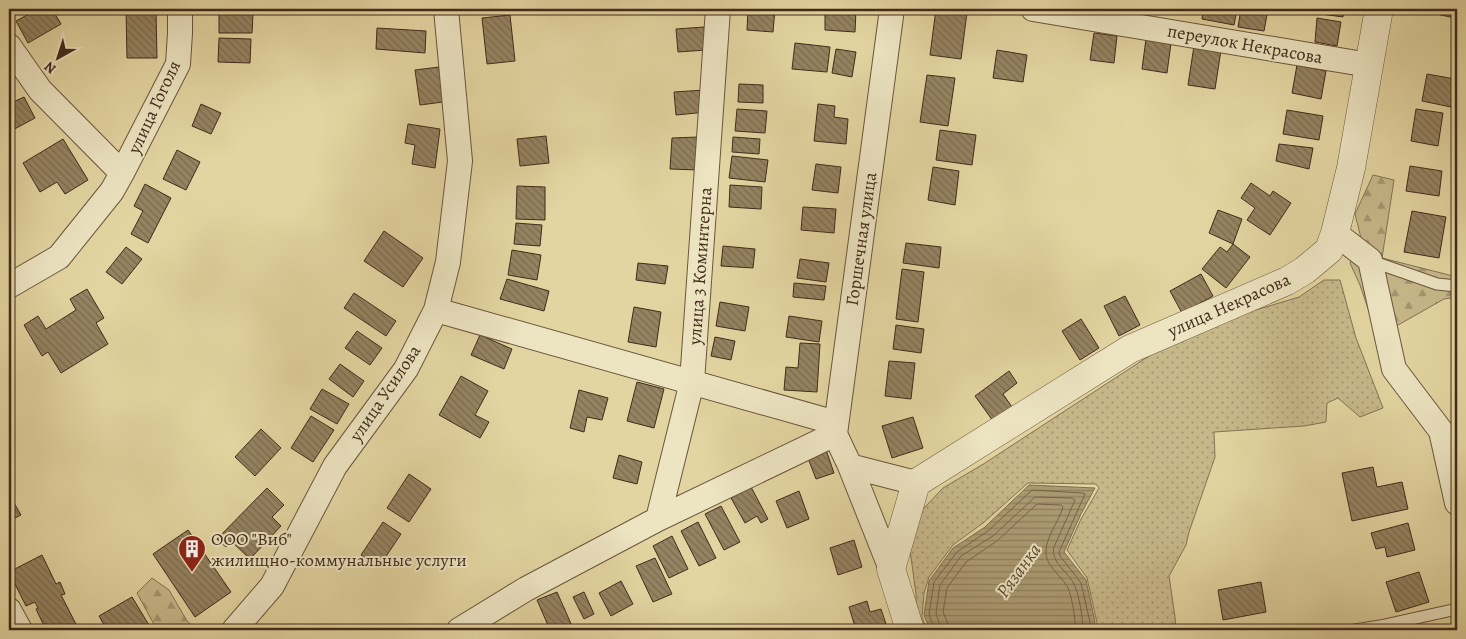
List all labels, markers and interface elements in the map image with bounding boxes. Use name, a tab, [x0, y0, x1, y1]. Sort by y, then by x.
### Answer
street label: переулок Некрасова	[1165, 19, 1325, 70]
north arrow	[32, 32, 82, 82]
street label: улица Гоголя	[121, 56, 186, 159]
text: N	[40, 57, 60, 78]
street label: Горшечная улица	[840, 170, 882, 307]
street label: улица 3 Коминтерна	[682, 186, 718, 347]
street label: улица Некрасова	[1163, 267, 1295, 343]
street label: улица Усилова	[343, 339, 427, 447]
place label: ООО "Виб" жилищно-коммунальные услуги	[211, 527, 467, 572]
building icon: ООО "Виб" жилищно-коммунальные услуги	[177, 534, 207, 573]
water label: Рязанка	[990, 538, 1047, 603]

